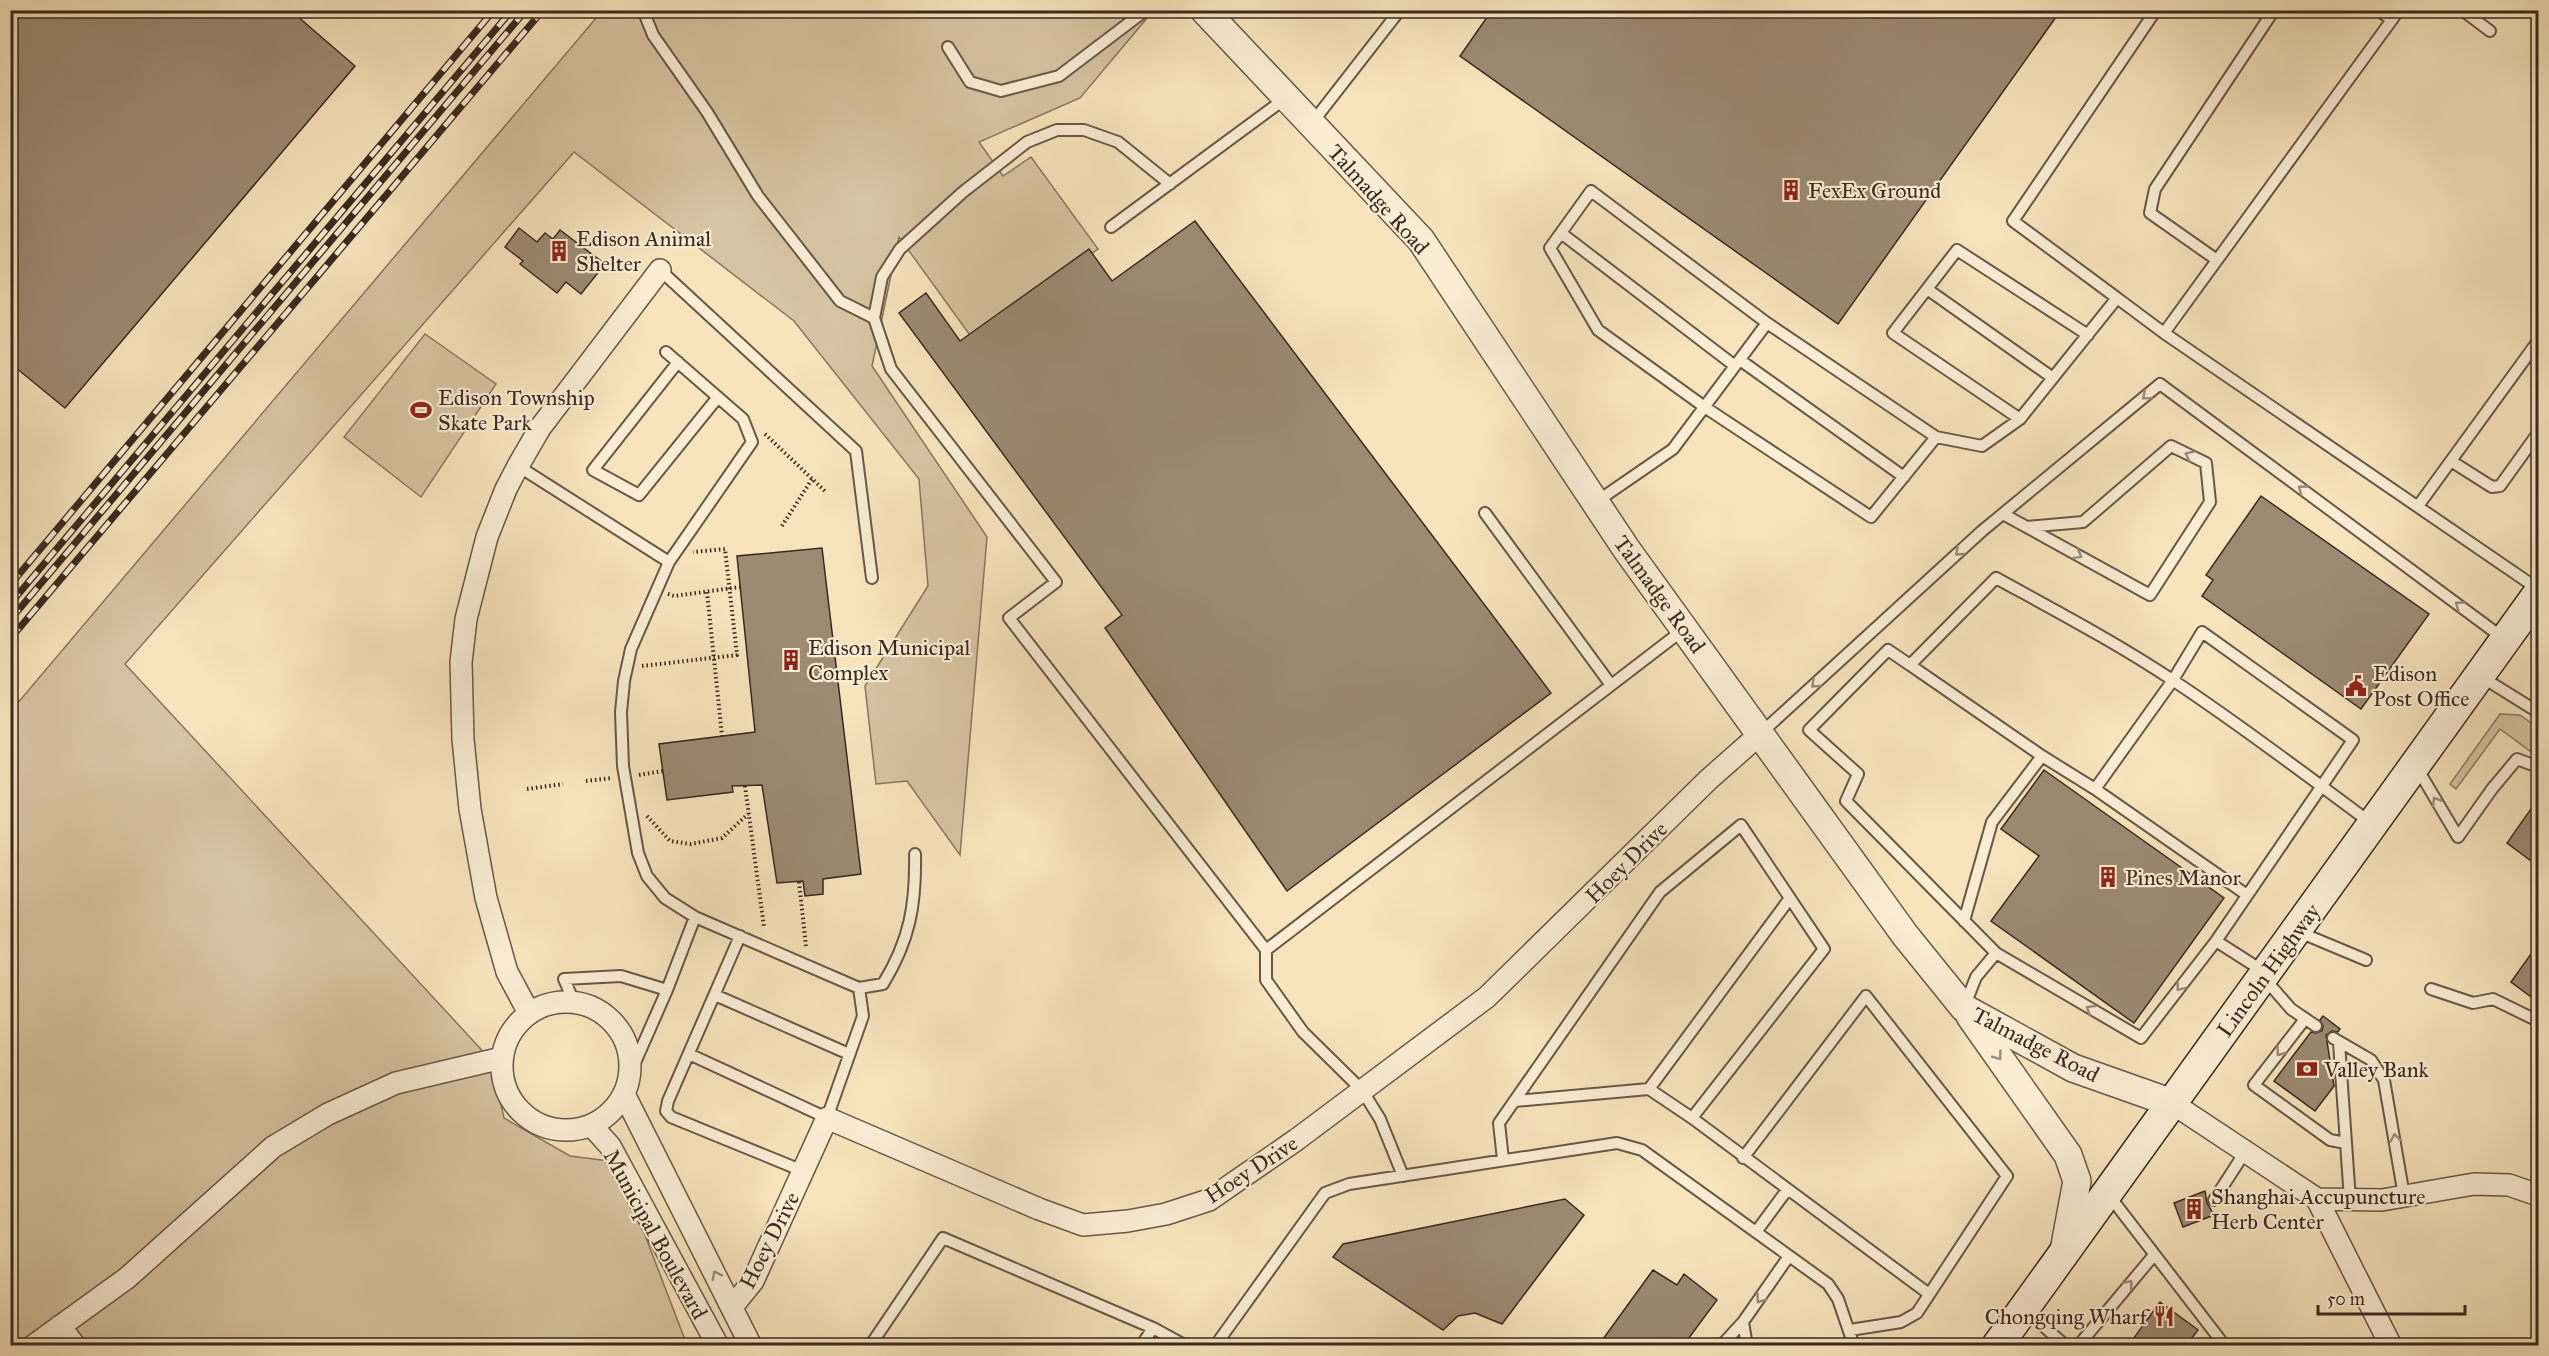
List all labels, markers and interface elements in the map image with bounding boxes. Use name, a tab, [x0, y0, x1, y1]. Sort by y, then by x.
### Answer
street label: Talmadge Road	[1322, 139, 1435, 260]
place label: FexEx Ground	[1808, 177, 1941, 204]
building icon: FexEx Ground	[1779, 178, 1803, 202]
place label: Edison Animal Shelter	[576, 225, 711, 277]
building icon: Edison Animal Shelter	[547, 239, 571, 263]
place label: Edison Township Skate Park	[438, 384, 595, 436]
one-way arrow	[2142, 389, 2153, 400]
sports icon: Edison Township Skate Park	[409, 398, 433, 422]
one-way arrow	[2184, 451, 2195, 462]
one-way arrow	[2297, 485, 2308, 496]
street label: Talmadge Road	[1608, 530, 1711, 658]
one-way arrow	[1955, 545, 1966, 556]
one-way arrow	[2072, 548, 2082, 559]
one-way arrow	[2454, 601, 2465, 612]
place label: Edison Municipal Complex	[808, 634, 970, 686]
building icon: Edison Municipal Complex	[779, 648, 803, 672]
place label: Edison Post Office	[2373, 660, 2470, 712]
public building icon: Edison Post Office	[2344, 674, 2368, 698]
one-way arrow	[1811, 677, 1821, 688]
one-way arrow	[2432, 797, 2444, 807]
street label: Hoey Drive	[1580, 816, 1673, 909]
place label: Pines Manor	[2125, 864, 2242, 891]
building icon: Pines Manor	[2096, 865, 2120, 889]
street label: Lincoln Highway	[2211, 898, 2326, 1042]
one-way arrow	[2177, 981, 2188, 992]
street label: Talmadge Road	[1968, 1001, 2104, 1088]
one-way arrow	[2086, 1004, 2096, 1016]
one-way arrow	[2276, 1045, 2287, 1056]
one-way arrow	[1991, 1049, 2002, 1060]
place label: Valley Bank	[2323, 1056, 2430, 1083]
bank icon: Valley Bank	[2295, 1057, 2319, 1081]
street label: Hoey Drive	[1200, 1130, 1303, 1209]
one-way arrow	[2389, 1133, 2402, 1143]
street label: Municipal Boulevard	[598, 1145, 713, 1324]
place label: Shanghai Accupuncture Herb Center	[2211, 1183, 2425, 1235]
street label: Hoey Drive	[734, 1187, 805, 1293]
building icon: Shanghai Accupuncture Herb Center	[2182, 1197, 2206, 1221]
one-way arrow	[711, 1270, 723, 1281]
scale bar	[2318, 1278, 2465, 1316]
one-way arrow	[2122, 1280, 2133, 1291]
text: 50 m	[2327, 1288, 2365, 1310]
one-way arrow	[1756, 1292, 1767, 1303]
place label: Chongqing Wharf	[1985, 1303, 2151, 1330]
restaurant icon: Chongqing Wharf	[2152, 1304, 2176, 1328]

